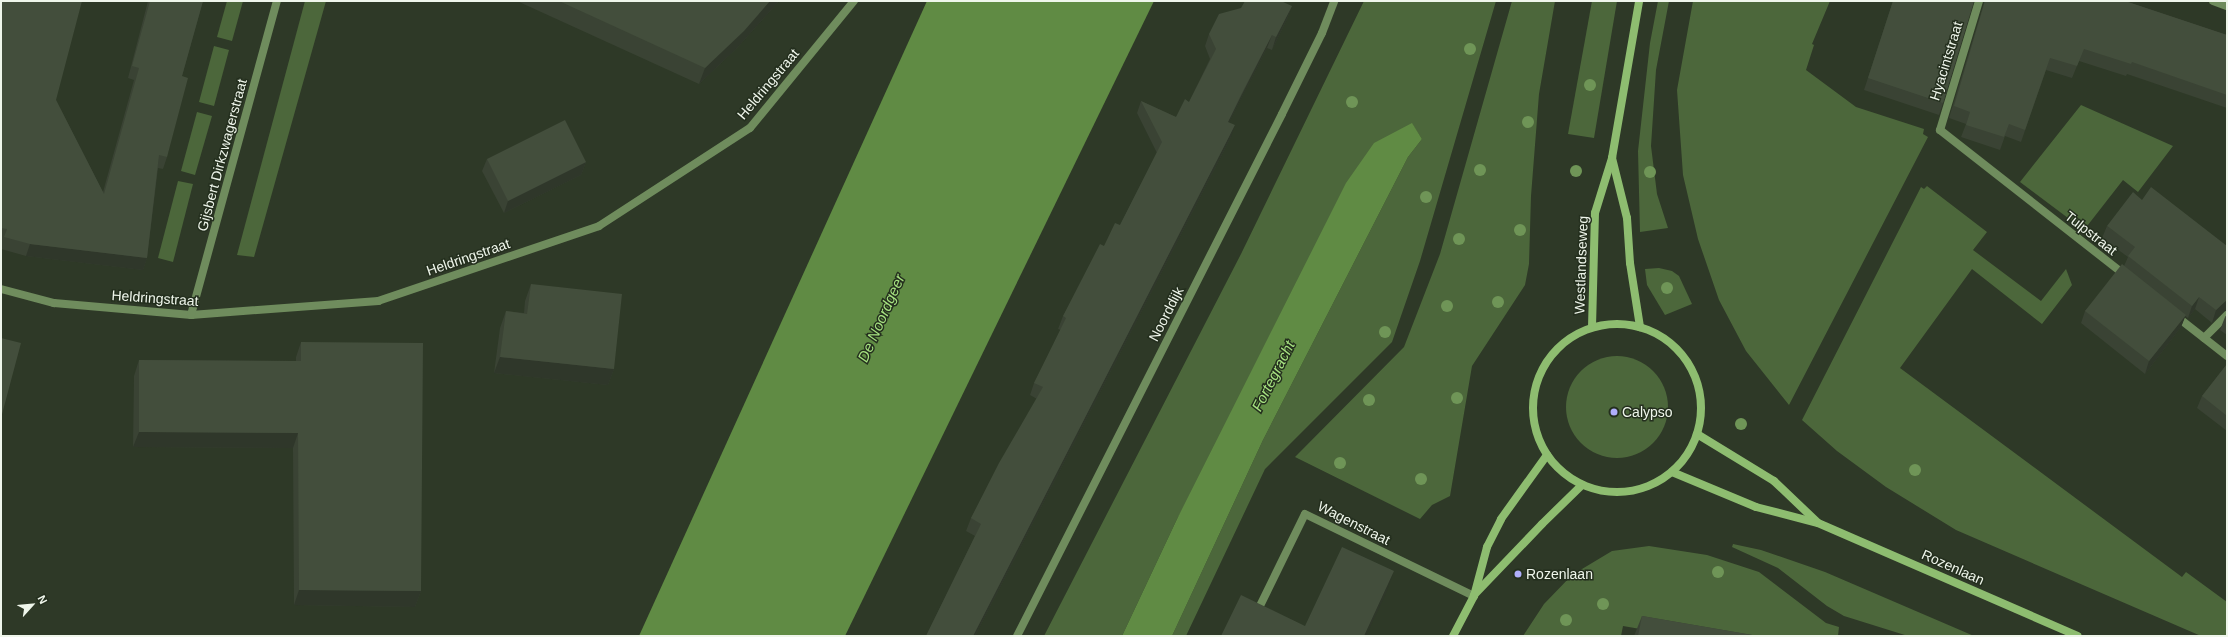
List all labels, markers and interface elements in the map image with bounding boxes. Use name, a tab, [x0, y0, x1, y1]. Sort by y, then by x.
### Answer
street label: Hyacintstraat	[1926, 19, 1966, 103]
street label: Heldringstraat	[734, 45, 802, 123]
street label: Gijsbert Dirkzwagerstraat	[194, 77, 250, 233]
street label: Tulpstraat	[2062, 207, 2120, 259]
street label: Westlandseweg	[1571, 215, 1591, 315]
street label: Heldringstraat	[424, 235, 512, 279]
water label: De Noordgeer	[854, 271, 908, 365]
street label: Noorddijk	[1145, 284, 1187, 344]
street label: Heldringstraat	[111, 287, 199, 309]
water label: Fortegracht	[1248, 338, 1298, 414]
place label: Calypso	[1622, 404, 1673, 420]
marker: Calypso	[1609, 407, 1619, 417]
street label: Wagenstraat	[1315, 498, 1393, 548]
street label: Rozenlaan	[1919, 546, 1987, 588]
place label: Rozenlaan	[1526, 566, 1593, 582]
marker: Rozenlaan	[1513, 569, 1523, 579]
north arrow	[12, 585, 52, 625]
text: N	[36, 593, 50, 606]

